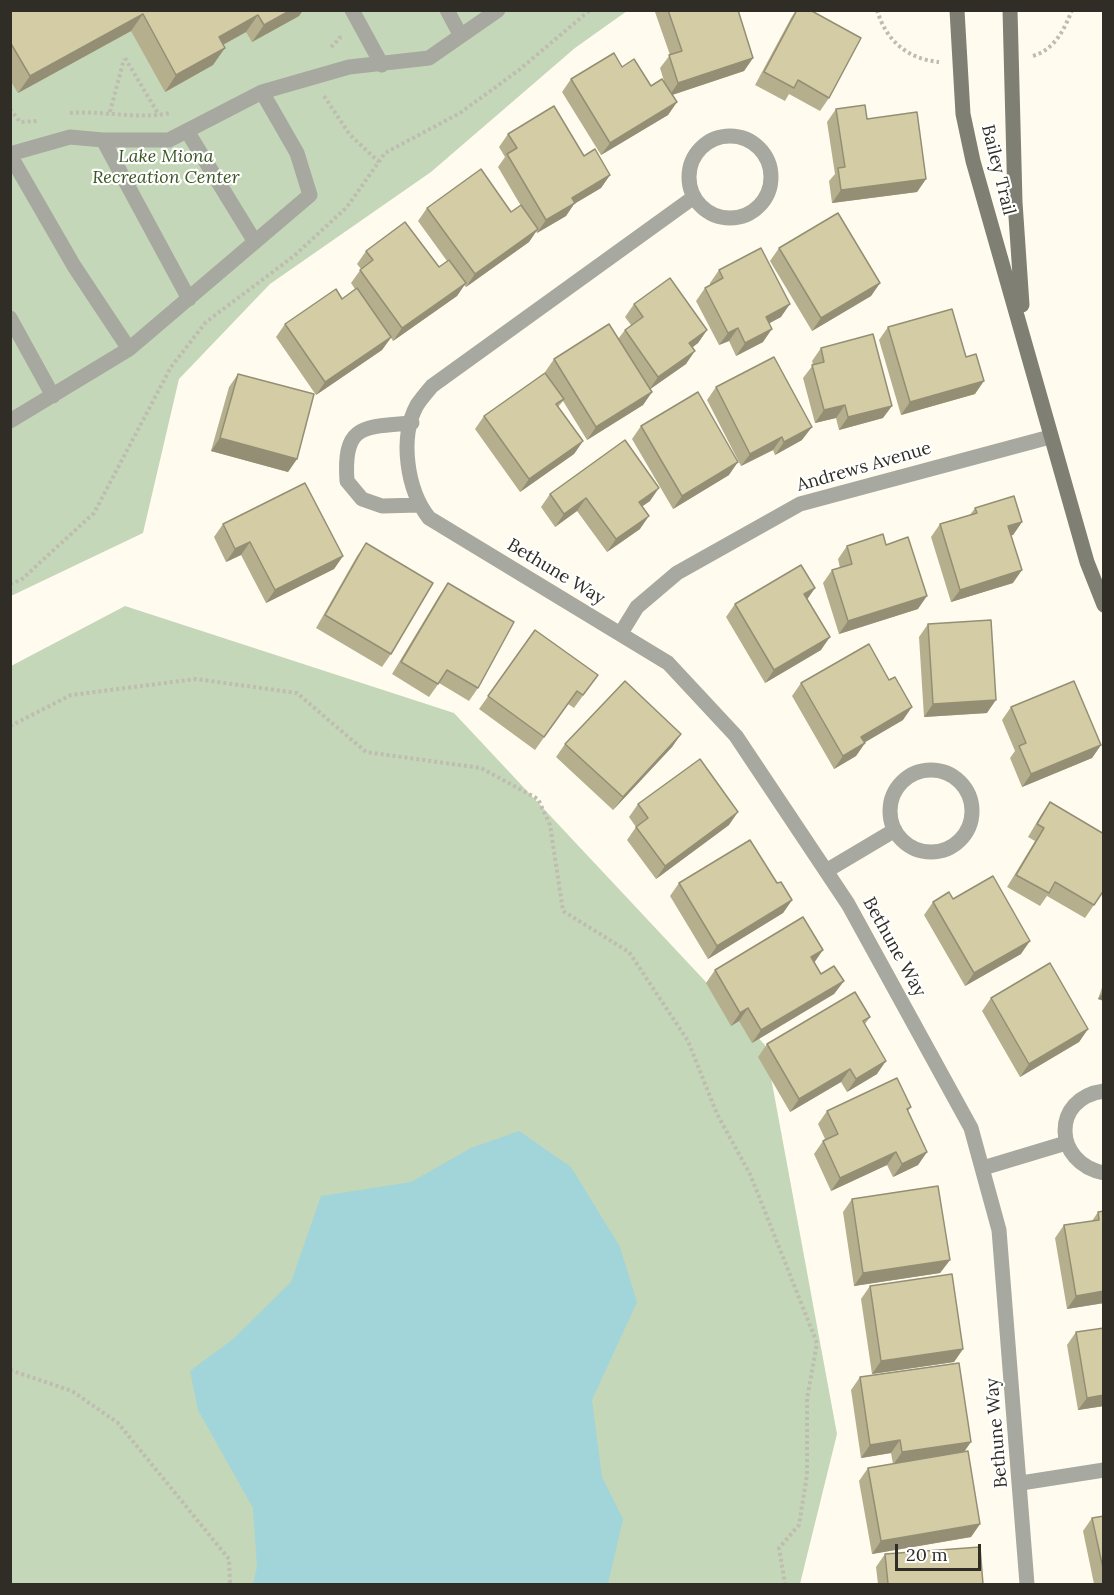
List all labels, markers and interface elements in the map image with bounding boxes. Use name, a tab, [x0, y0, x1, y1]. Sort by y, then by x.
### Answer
street label: Bailey Trail	[976, 123, 1020, 217]
park label: Lake Miona Recreation Center	[92, 146, 240, 188]
street label: Andrews Avenue	[794, 437, 934, 497]
street label: Bethune Way	[503, 534, 609, 610]
street label: Bethune Way	[858, 893, 930, 1001]
street label: Bethune Way	[981, 1377, 1013, 1489]
scale bar	[898, 1532, 984, 1570]
text: 20 m	[906, 1543, 948, 1566]

